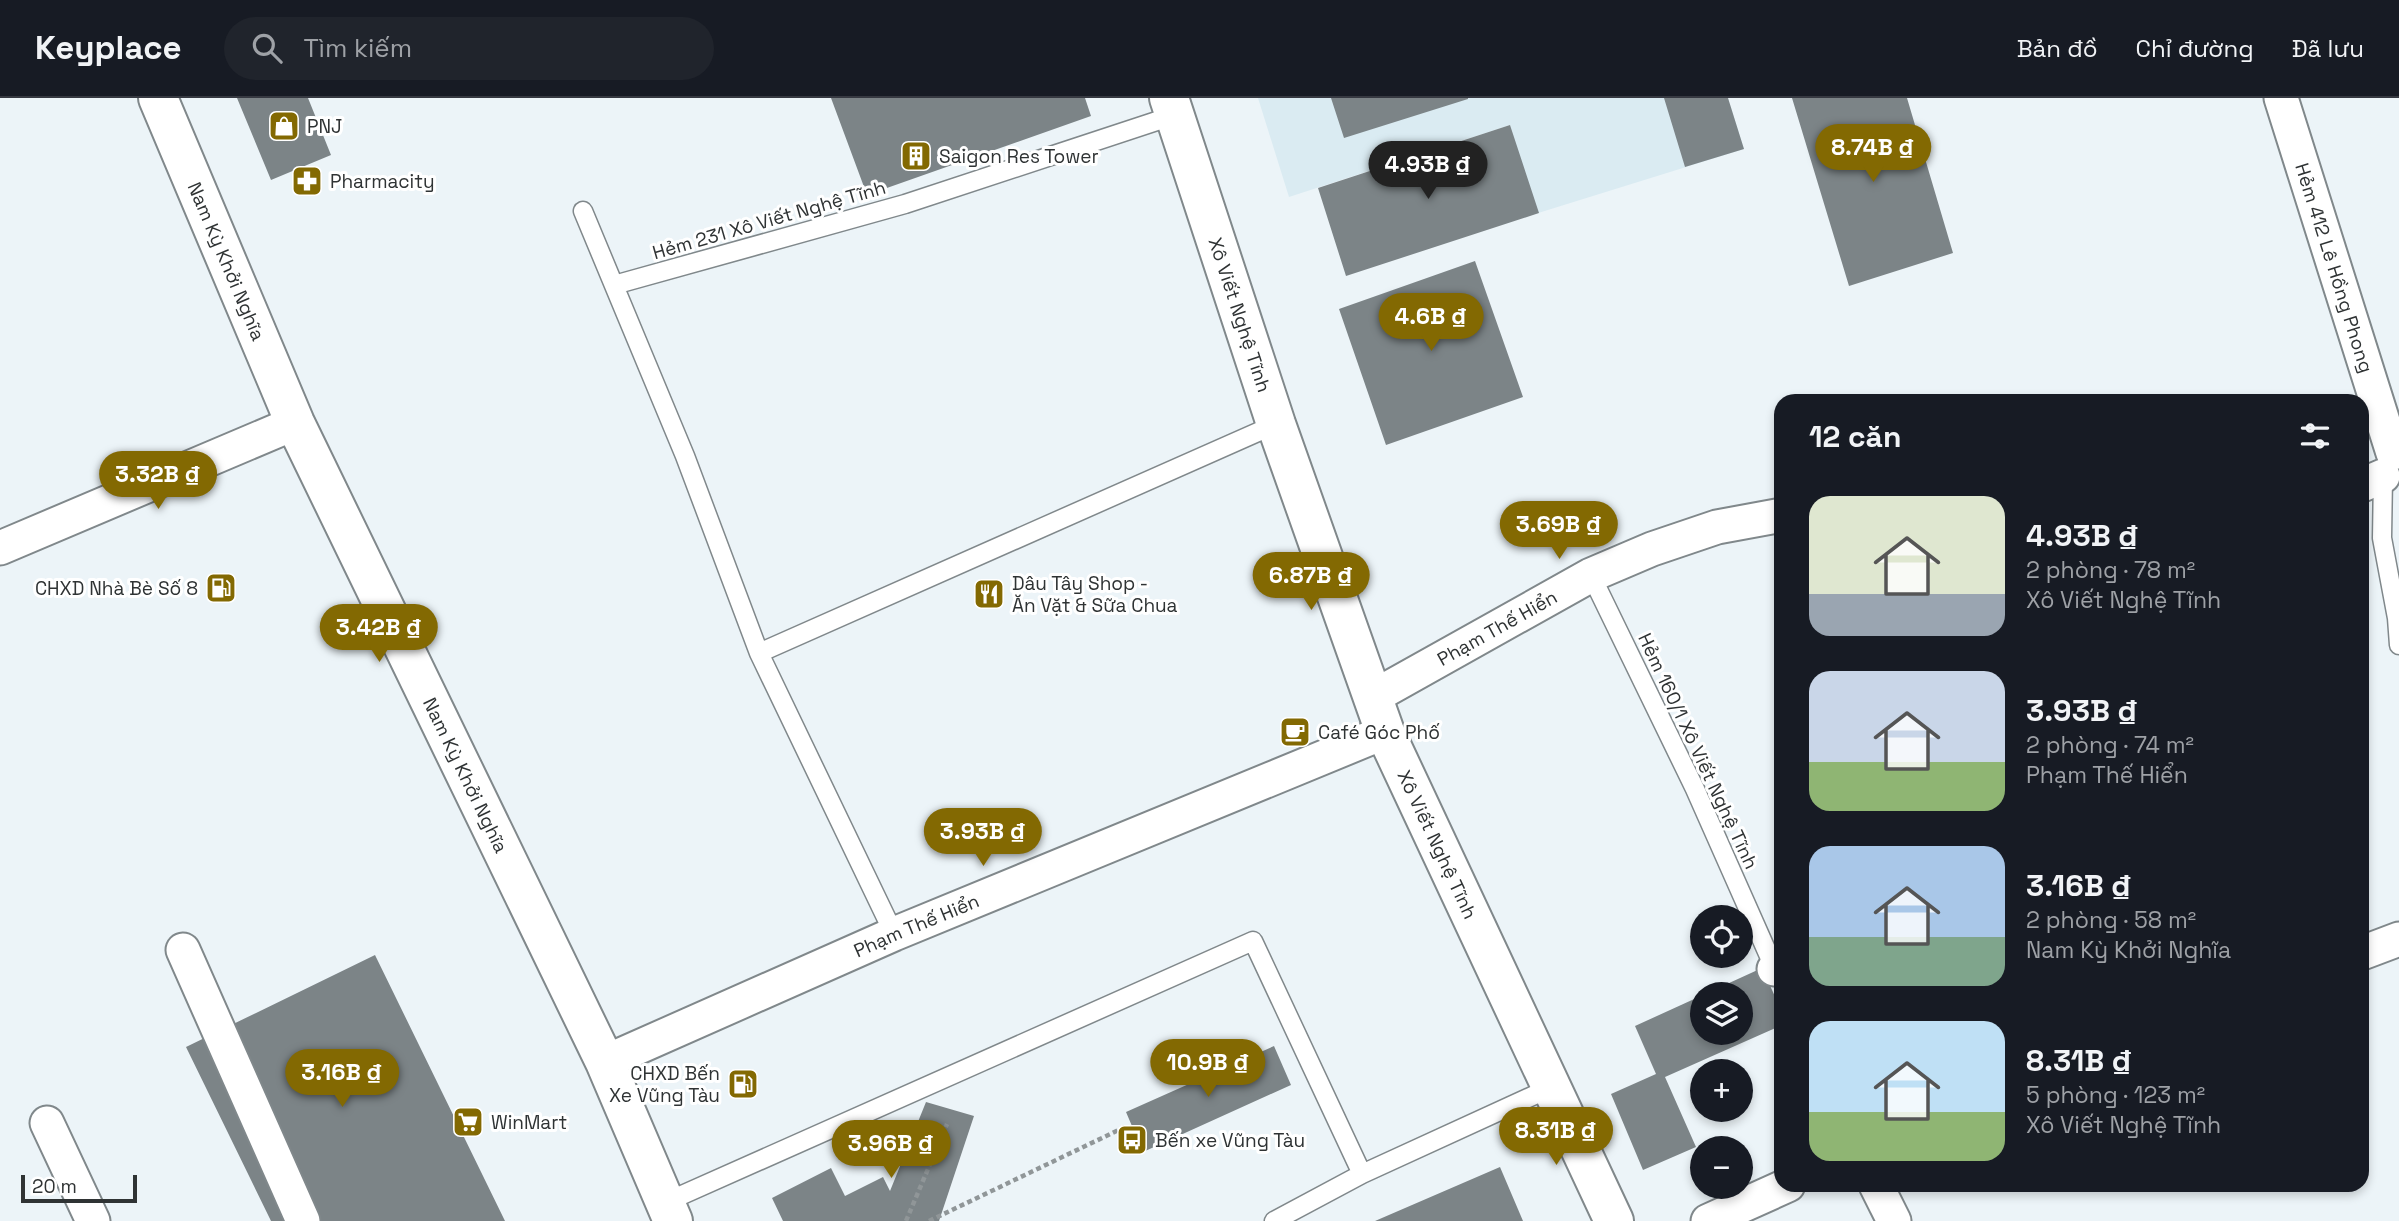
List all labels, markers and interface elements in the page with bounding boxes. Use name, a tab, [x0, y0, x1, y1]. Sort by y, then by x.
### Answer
search box	[224, 17, 714, 80]
text: Keyplace	[35, 27, 182, 69]
icon: search	[248, 29, 286, 67]
text: Tìm kiếm	[304, 31, 412, 65]
text: Bản đồ	[2017, 33, 2098, 64]
text: Chỉ đường	[2136, 33, 2254, 64]
text: Đã lưu	[2292, 33, 2364, 64]
shop icon: PNJ	[267, 109, 301, 143]
place label: PNJ	[307, 114, 342, 139]
pin: 8.74B ₫	[1808, 125, 1938, 184]
text: 8.74B ₫	[1831, 132, 1915, 162]
building icon: Saigon Res Tower	[899, 139, 933, 173]
pin: 4.93B ₫	[1363, 141, 1493, 201]
place label: Saigon Res Tower	[939, 144, 1099, 169]
text: 4.93B ₫	[1385, 149, 1471, 179]
street label: Hẻm 412 Lê Hồng Phong	[2290, 160, 2379, 376]
pharmacy icon: Pharmacity	[290, 164, 324, 198]
place label: Pharmacity	[330, 169, 435, 194]
street label: Hẻm 231 Xô Viết Nghệ Tĩnh	[649, 175, 889, 265]
street label: Nam Kỳ Khởi Nghĩa	[182, 178, 271, 344]
street label: Xô Viết Nghệ Tĩnh	[1203, 234, 1277, 395]
pin: 4.6B ₫	[1374, 294, 1488, 353]
text: 4.6B ₫	[1395, 301, 1467, 331]
text: 12 căn	[1809, 417, 1901, 456]
icon: filters	[2296, 417, 2334, 455]
pin: 3.32B ₫	[93, 452, 223, 511]
text: 3.32B ₫	[115, 459, 201, 489]
pin: 3.69B ₫	[1494, 502, 1624, 561]
text: 3.69B ₫	[1516, 509, 1602, 539]
text: 4.93B ₫	[2026, 516, 2139, 555]
icon: home	[1865, 524, 1949, 608]
pin: 6.87B ₫	[1246, 552, 1376, 612]
text: 2 phòng · 78 m²	[2026, 555, 2195, 585]
text: 6.87B ₫	[1269, 560, 1353, 590]
fuel station icon: CHXD Nhà Bè Số 8	[204, 571, 238, 605]
place label: Dâu Tây Shop - Ăn Vặt & Sữa Chua	[1012, 571, 1178, 618]
place label: CHXD Nhà Bè Số 8	[35, 576, 198, 601]
restaurant icon: Dâu Tây Shop - Ăn Vặt & Sữa Chua	[972, 577, 1006, 611]
street label: Phạm Thế Hiển	[1432, 584, 1561, 671]
text: Xô Viết Nghệ Tĩnh	[2026, 585, 2221, 615]
pin: 3.42B ₫	[314, 604, 444, 664]
text: 3.42B ₫	[336, 612, 422, 642]
street label: Hẻm 160/1 Xô Viết Nghệ Tĩnh	[1632, 629, 1764, 873]
text: 3.93B ₫	[2026, 691, 2139, 730]
street label: Nam Kỳ Khởi Nghĩa	[418, 693, 514, 857]
icon: home	[1865, 699, 1949, 783]
cafe icon: Café Góc Phố	[1278, 715, 1312, 749]
place label: Café Góc Phố	[1318, 720, 1440, 745]
text: 2 phòng · 74 m²	[2026, 730, 2194, 760]
text: Phạm Thế Hiển	[2026, 760, 2188, 790]
street label: Xô Viết Nghệ Tĩnh	[1392, 766, 1483, 923]
pin: 3.93B ₫	[918, 808, 1048, 868]
text: 3.93B ₫	[940, 816, 1026, 846]
text: 3.16B ₫	[2026, 866, 2132, 905]
icon: home	[1865, 874, 1949, 958]
street label: Phạm Thế Hiển	[850, 888, 983, 963]
map controls	[1690, 905, 1753, 1199]
button: locate	[1690, 905, 1753, 968]
text: 2 phòng · 58 m²	[2026, 905, 2196, 935]
text: Nam Kỳ Khởi Nghĩa	[2026, 935, 2231, 965]
button: layers	[1690, 982, 1753, 1045]
pin: 10.9B ₫	[1143, 1040, 1273, 1099]
text: 8.31B ₫	[2026, 1041, 2133, 1080]
text: 10.9B ₫	[1166, 1047, 1250, 1077]
pin: 3.16B ₫	[277, 1049, 407, 1109]
icon: home	[1865, 1049, 1949, 1133]
text: 3.16B ₫	[301, 1057, 383, 1087]
button: +	[1690, 1059, 1753, 1122]
place label: CHXD Bến Xe Vũng Tàu	[609, 1061, 720, 1108]
fuel station icon: CHXD Bến Xe Vũng Tàu	[726, 1067, 760, 1101]
text: 5 phòng · 123 m²	[2026, 1080, 2205, 1110]
supermarket icon: WinMart	[451, 1105, 485, 1139]
pin: 8.31B ₫	[1491, 1108, 1621, 1167]
place label: WinMart	[491, 1110, 567, 1135]
text: Xô Viết Nghệ Tĩnh	[2026, 1110, 2221, 1140]
text: 8.31B ₫	[1515, 1115, 1597, 1145]
pin: 3.96B ₫	[826, 1121, 956, 1180]
bus stop icon: Bến xe Vũng Tàu	[1115, 1123, 1149, 1157]
text: 3.96B ₫	[848, 1128, 934, 1158]
place label: Bến xe Vũng Tàu	[1155, 1128, 1305, 1153]
button: −	[1690, 1136, 1753, 1199]
scale bar	[21, 1172, 136, 1204]
text: 20 m	[32, 1174, 77, 1199]

